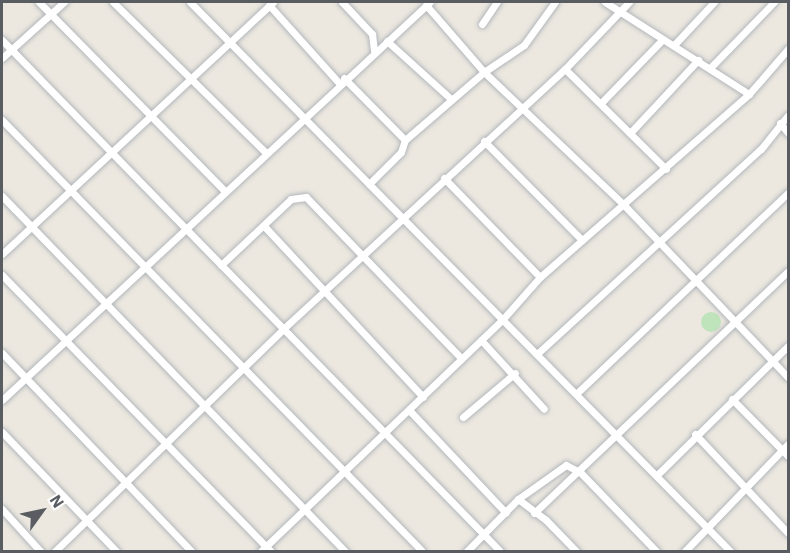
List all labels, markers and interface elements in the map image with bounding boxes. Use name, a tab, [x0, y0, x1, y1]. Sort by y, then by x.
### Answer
north arrow	[12, 481, 72, 541]
text: N	[46, 491, 69, 512]

